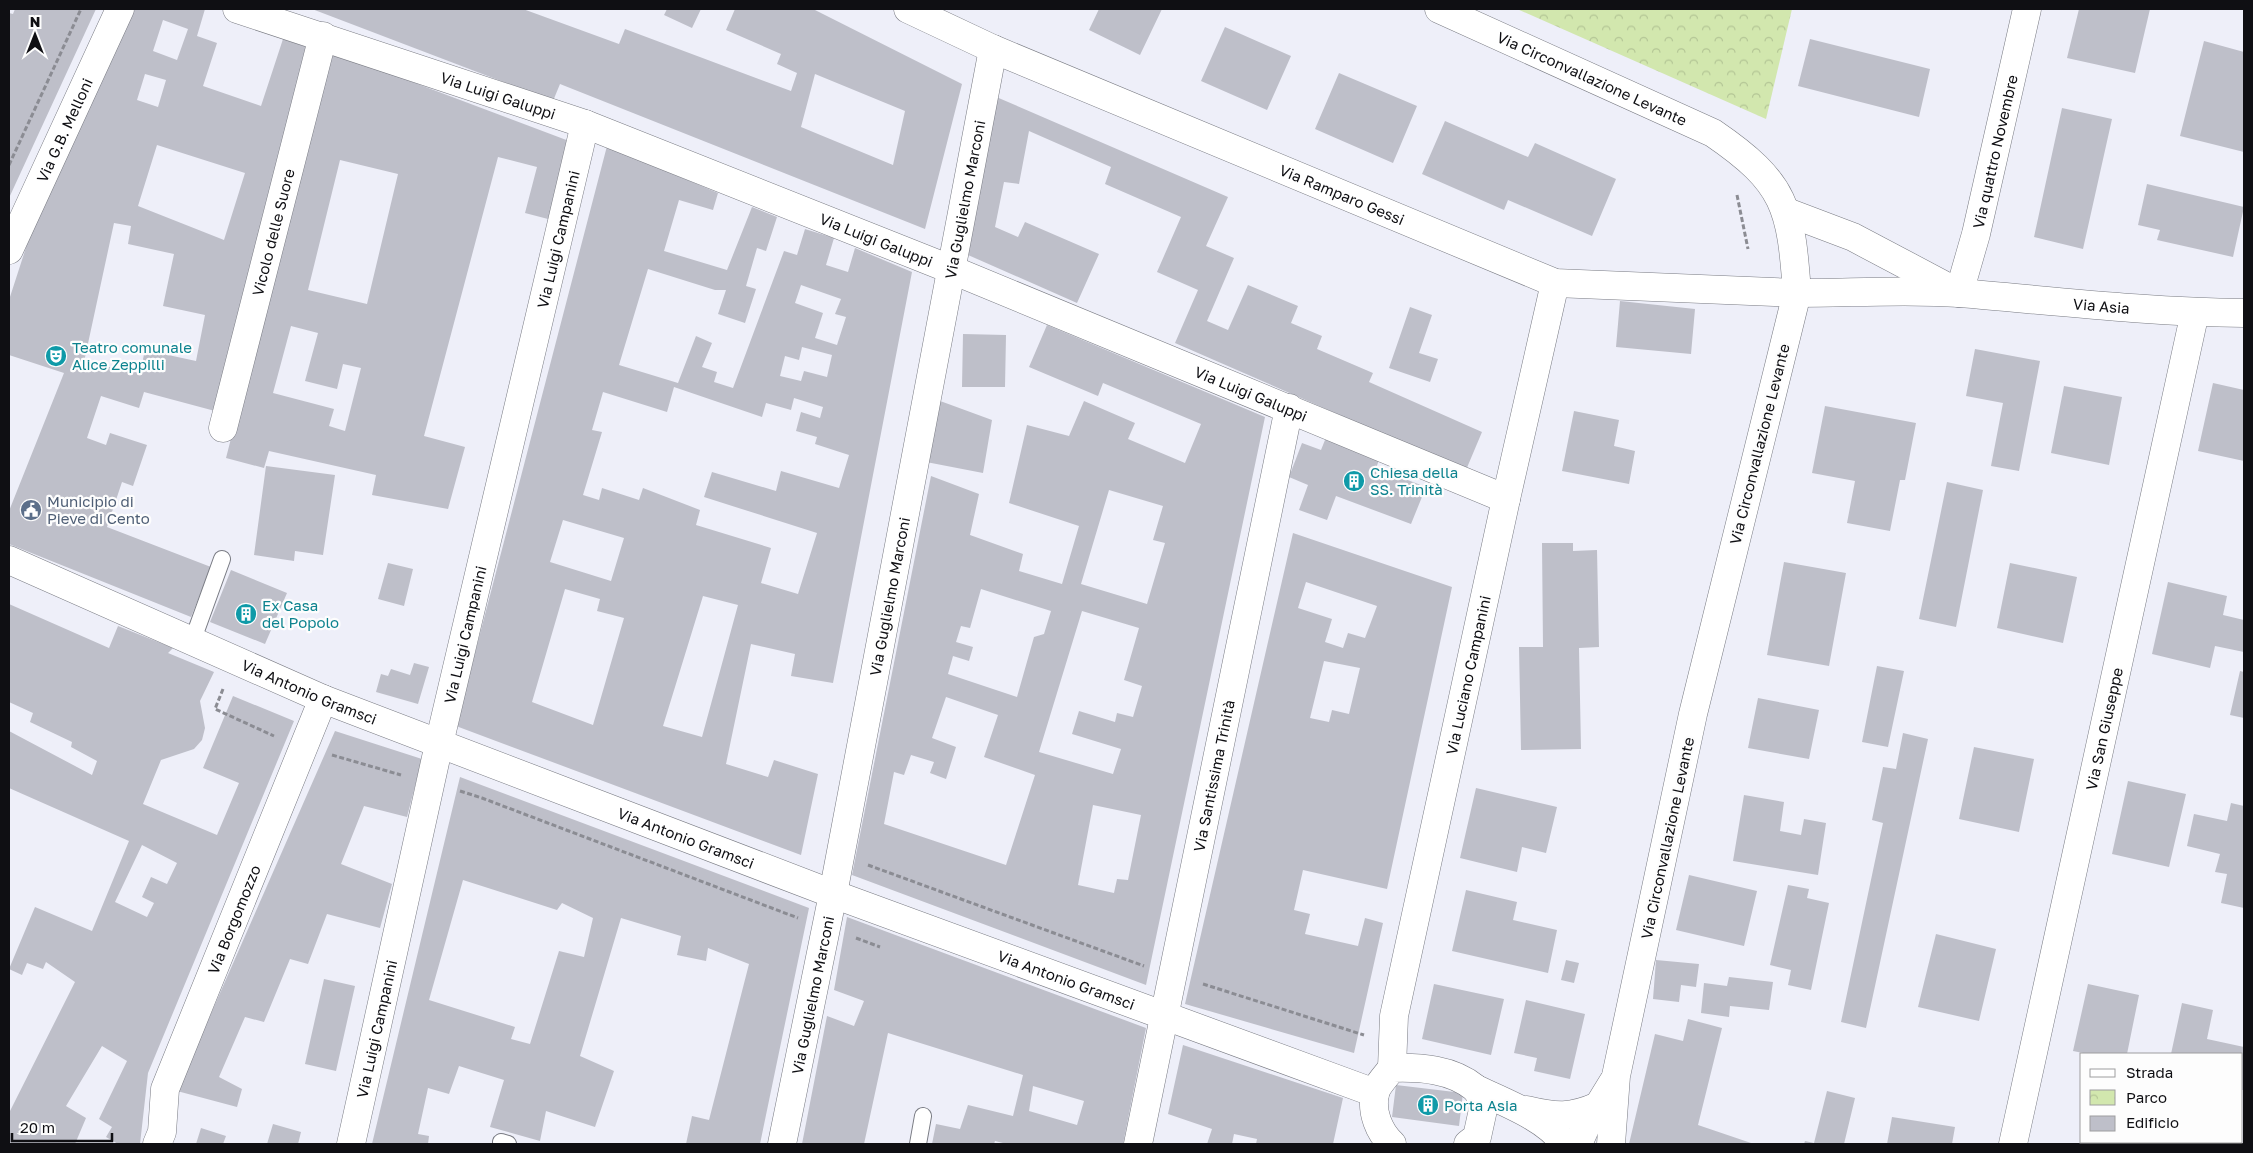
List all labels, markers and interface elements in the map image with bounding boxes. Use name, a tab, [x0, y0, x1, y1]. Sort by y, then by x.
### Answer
north arrow	[10, 10, 60, 60]
text: N	[30, 13, 40, 30]
street label: Via Circonvallazione Levante	[1494, 28, 1690, 129]
street label: Via Luigi Galuppi	[438, 68, 558, 123]
street label: Via quattro Novembre	[1969, 73, 2021, 230]
street label: Via G.B. Melloni	[32, 75, 96, 185]
street label: Via Guglielmo Marconi	[941, 119, 988, 280]
street label: Via Ramparo Gessi	[1277, 160, 1407, 228]
street label: Vicolo delle Suore	[248, 166, 298, 298]
street label: Via Luigi Campanini	[533, 169, 583, 310]
street label: Via Luigi Galuppi	[817, 209, 936, 270]
street label: Via Asia	[2072, 294, 2130, 317]
place label: Teatro comunale Alice Zeppilli	[72, 338, 192, 373]
street label: Via Circonvallazione Levante	[1725, 342, 1793, 546]
theatre icon: Teatro comunale Alice Zeppilli	[44, 344, 68, 368]
street label: Via Luigi Galuppi	[1192, 362, 1310, 425]
place label: Chiesa della SS. Trinità	[1370, 463, 1458, 498]
building icon: Chiesa della SS. Trinità	[1342, 469, 1366, 493]
place label: Municipio di Pieve di Cento	[47, 492, 150, 527]
public building icon: Municipio di Pieve di Cento	[19, 498, 43, 522]
street label: Via Guglielmo Marconi	[866, 516, 913, 677]
street label: Via Luigi Campanini	[440, 564, 490, 705]
street label: Via Luciano Campanini	[1442, 594, 1494, 756]
place label: Ex Casa del Popolo	[262, 596, 339, 631]
building icon: Ex Casa del Popolo	[234, 602, 258, 626]
street label: Via Antonio Gramsci	[239, 655, 379, 728]
street label: Via San Giuseppe	[2082, 666, 2126, 792]
street label: Via Santissima Trinità	[1189, 698, 1238, 853]
street label: Via Circonvallazione Levante	[1637, 735, 1697, 941]
street label: Via Antonio Gramsci	[615, 804, 757, 872]
street label: Via Borgomozzo	[204, 862, 264, 977]
street label: Via Guglielmo Marconi	[787, 914, 837, 1076]
street label: Via Antonio Gramsci	[995, 946, 1137, 1013]
street label: Via Luigi Campanini	[352, 958, 400, 1100]
legend	[2080, 1053, 2243, 1143]
text: Strada	[2126, 1063, 2173, 1081]
text: Parco	[2126, 1088, 2167, 1106]
building icon: Porta Asia	[1416, 1093, 1440, 1117]
place label: Porta Asia	[1444, 1096, 1517, 1114]
scale bar	[12, 1110, 112, 1142]
text: Edificio	[2126, 1113, 2179, 1131]
text: 20 m	[20, 1118, 55, 1136]

